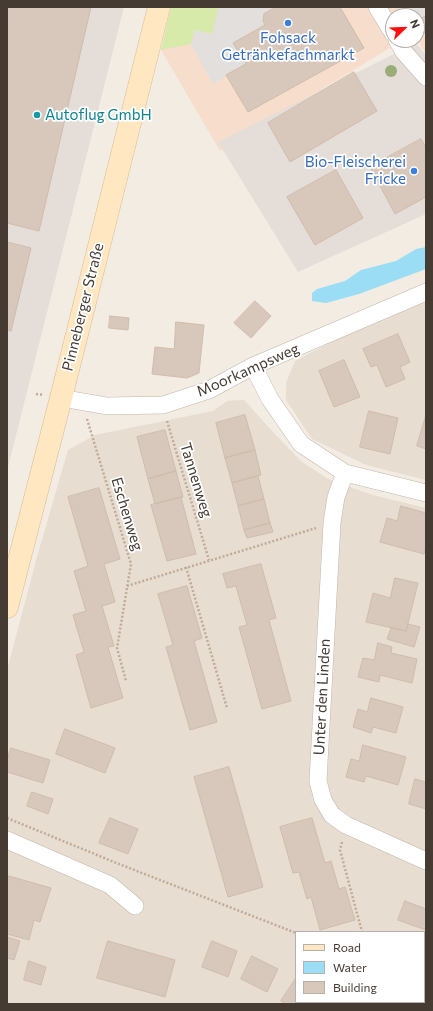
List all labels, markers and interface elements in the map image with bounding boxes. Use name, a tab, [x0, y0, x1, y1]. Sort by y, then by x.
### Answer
north arrow	[385, 8, 425, 48]
text: N	[408, 17, 423, 30]
marker: Fohsack Getränkefachmarkt	[283, 18, 293, 28]
place label: Fohsack Getränkefachmarkt	[221, 29, 355, 64]
place label: Autoflug GmbH	[45, 106, 152, 124]
marker: Autoflug GmbH	[32, 110, 42, 120]
place label: Bio-Fleischerei Fricke	[305, 153, 406, 188]
marker: Bio-Fleischerei Fricke	[409, 166, 419, 176]
street label: Pinneberger Straße	[58, 241, 108, 373]
street label: Moorkampsweg	[194, 339, 302, 401]
street label: Tannenweg	[176, 440, 216, 520]
street label: Eschenweg	[107, 475, 147, 553]
street label: Unter den Linden	[310, 638, 334, 756]
legend	[295, 931, 425, 1003]
text: Road	[333, 940, 361, 954]
text: Water	[333, 960, 367, 974]
text: Building	[333, 980, 377, 994]

